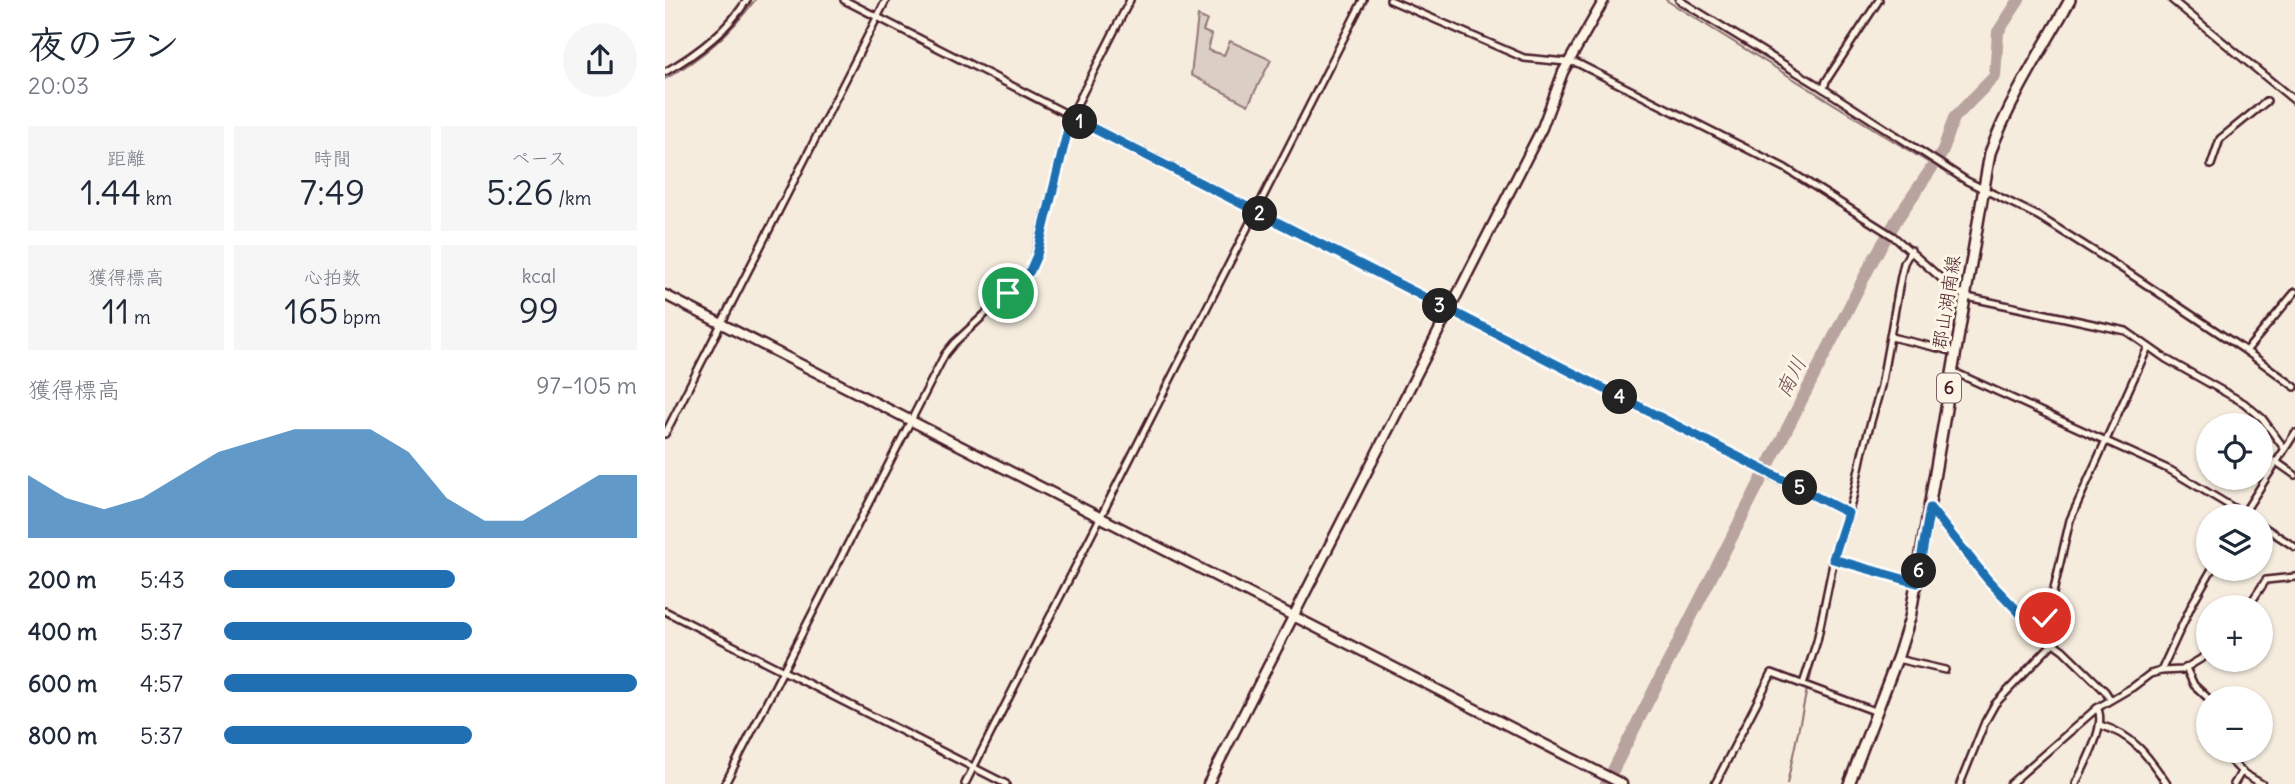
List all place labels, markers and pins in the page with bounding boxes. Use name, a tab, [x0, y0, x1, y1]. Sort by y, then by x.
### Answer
pin: 1	[1063, 104, 1097, 140]
pin: 2	[1243, 196, 1277, 232]
pin	[978, 263, 1038, 323]
pin: 3	[1423, 288, 1457, 324]
pin: 4	[1602, 380, 1637, 414]
pin: 5	[1783, 470, 1817, 505]
pin: 6	[1901, 554, 1937, 588]
pin	[2015, 588, 2075, 648]

